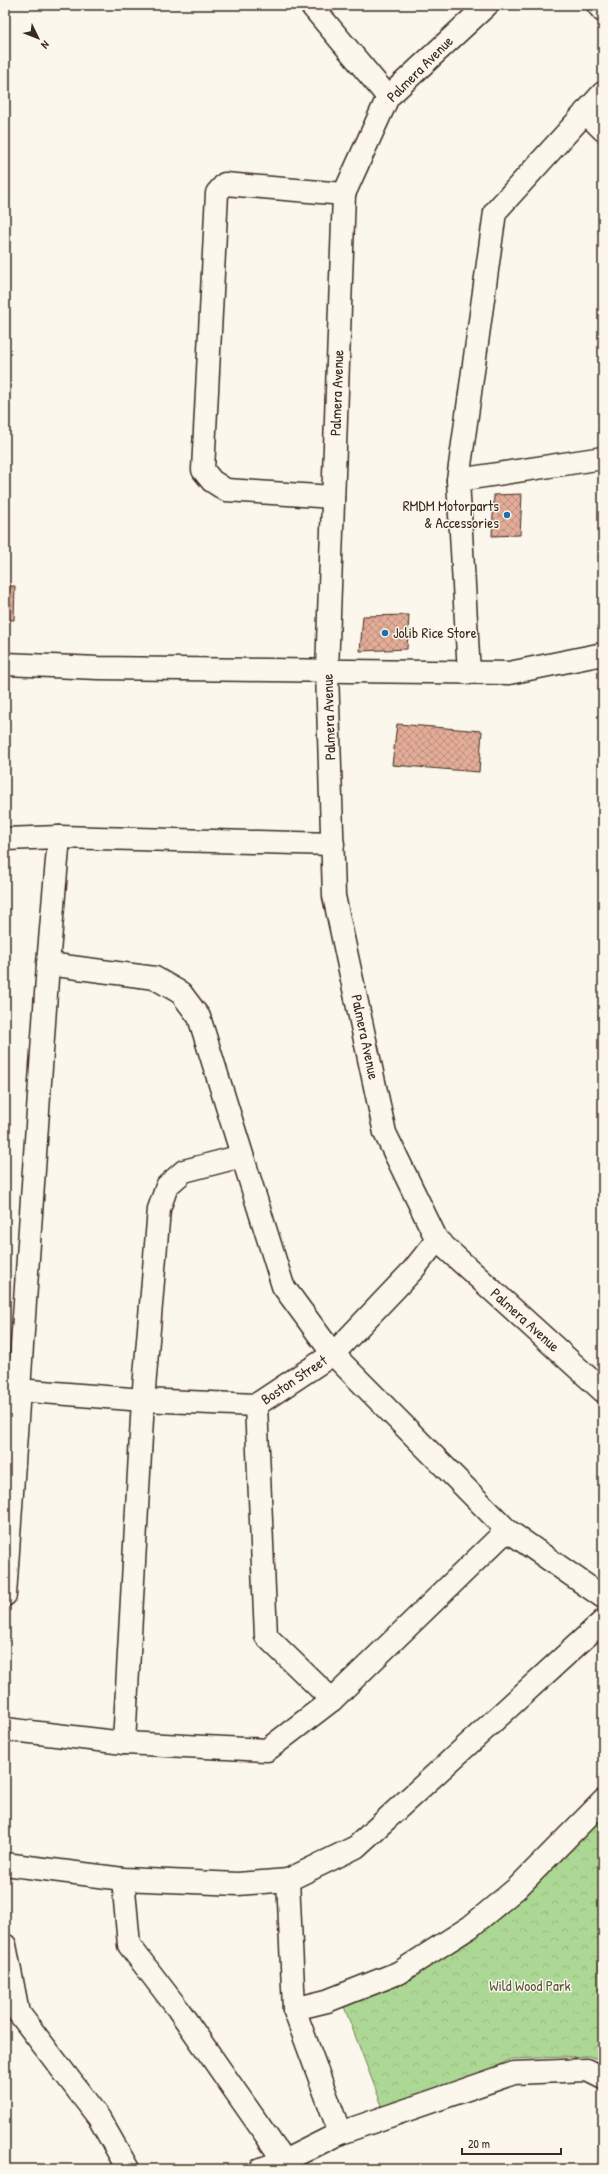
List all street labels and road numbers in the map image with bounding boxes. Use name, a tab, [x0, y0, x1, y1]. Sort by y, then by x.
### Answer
street label: Palmera Avenue	[382, 31, 458, 107]
street label: Palmera Avenue	[324, 349, 349, 437]
street label: Palmera Avenue	[316, 673, 341, 761]
street label: Palmera Avenue	[346, 992, 385, 1081]
street label: Palmera Avenue	[486, 1283, 564, 1356]
street label: Boston Street	[256, 1349, 332, 1409]

